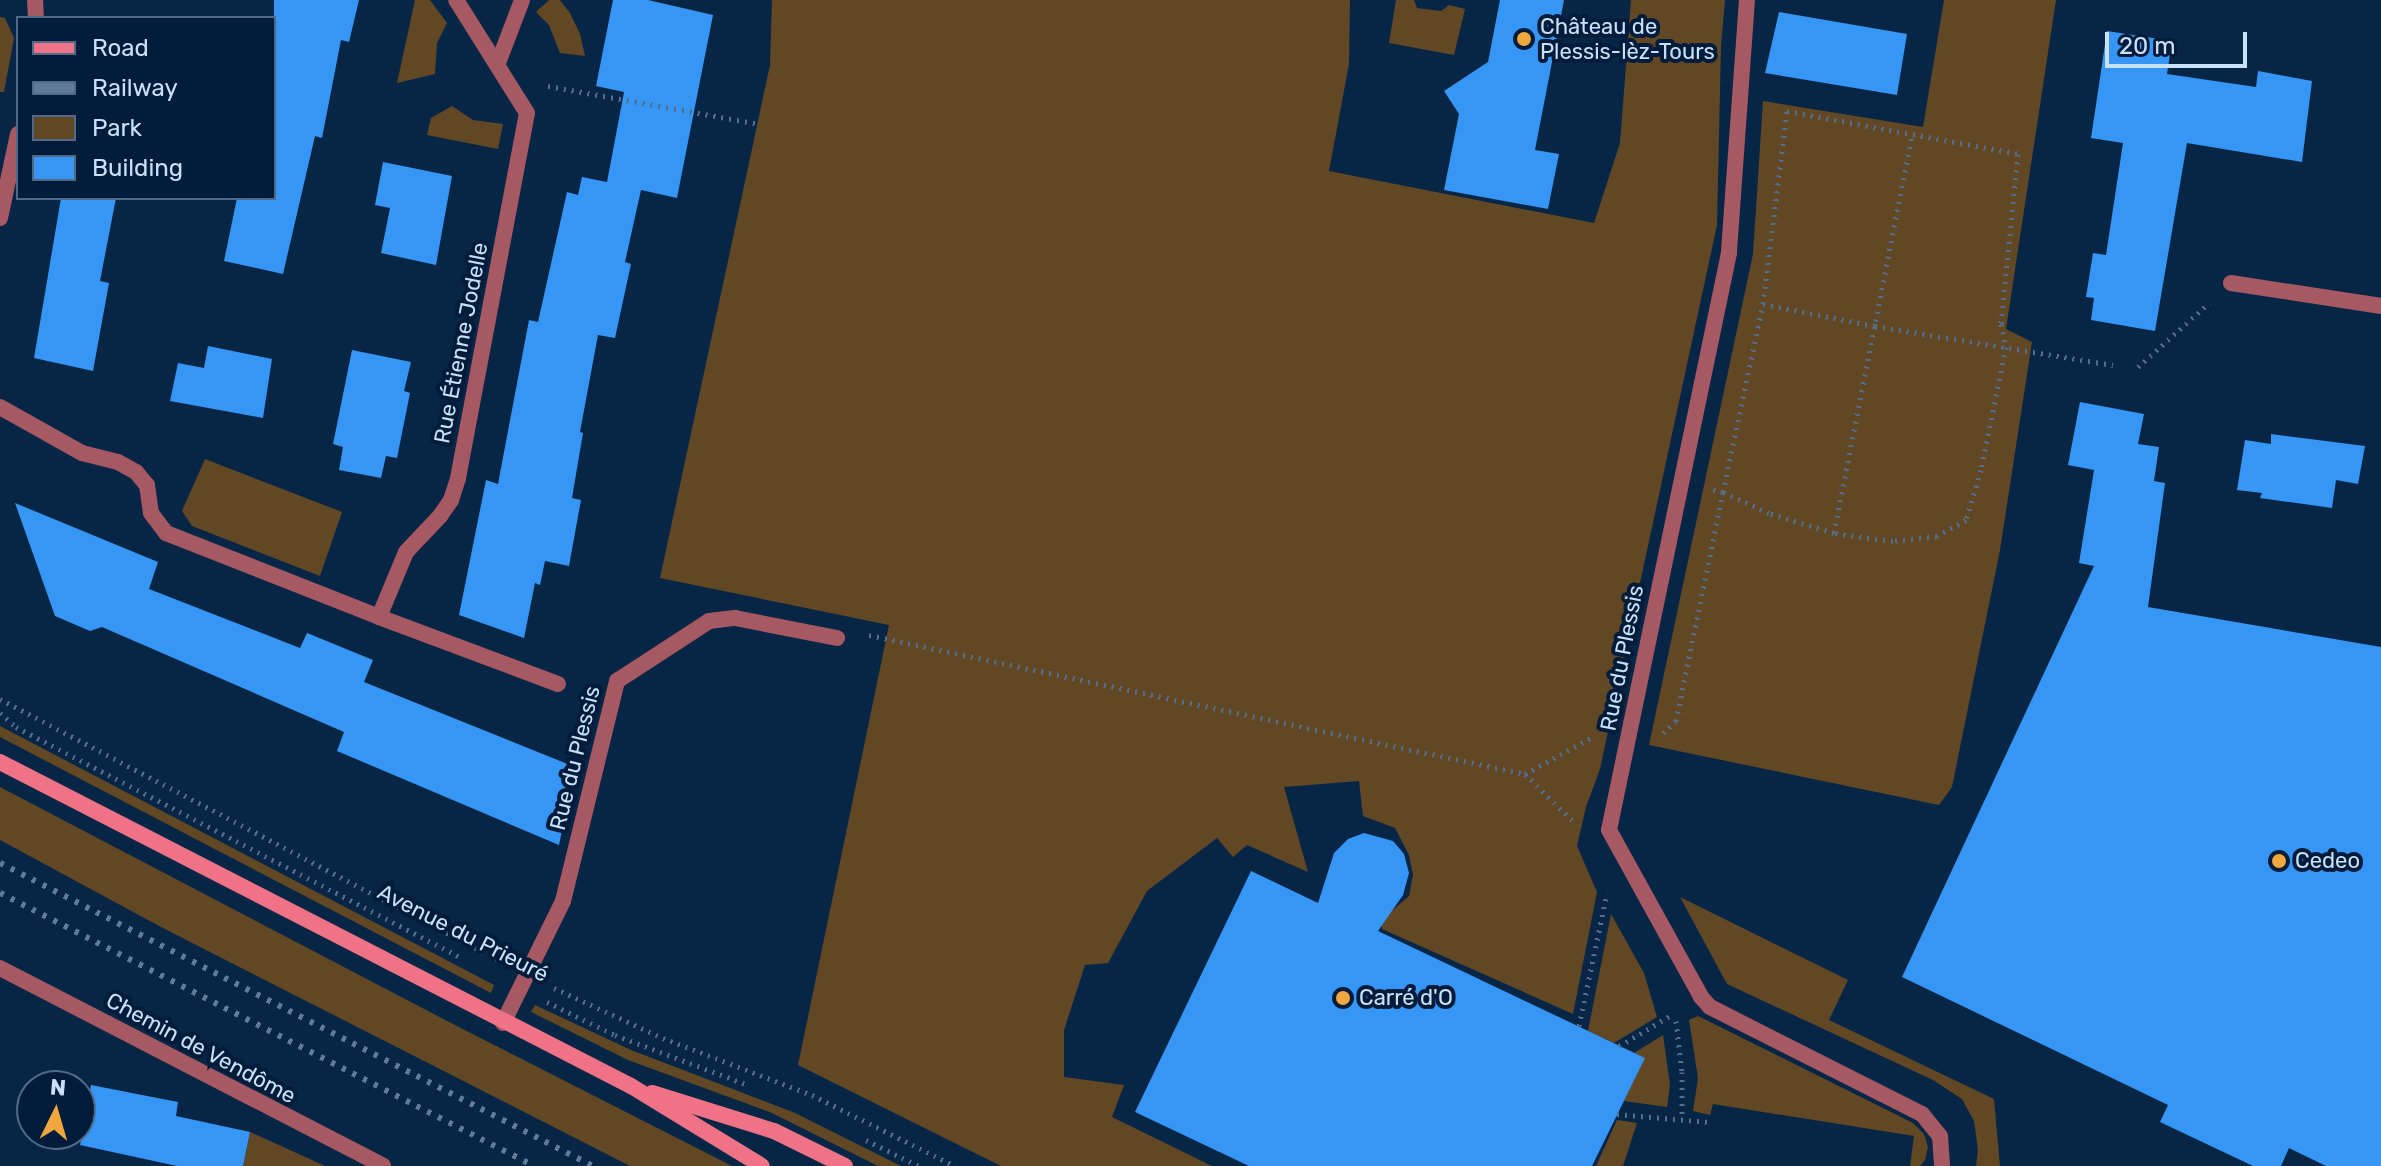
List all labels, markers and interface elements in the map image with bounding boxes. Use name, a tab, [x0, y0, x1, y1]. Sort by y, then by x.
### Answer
place label: Château de Plessis-lèz-Tours	[1540, 13, 1715, 64]
legend	[16, 16, 276, 200]
scale bar	[2109, 16, 2251, 66]
marker: Château de Plessis-lèz-Tours	[1515, 30, 1533, 48]
text: 20 m	[2119, 32, 2176, 60]
text: Road	[92, 34, 149, 62]
text: Railway	[92, 74, 178, 102]
text: Park	[92, 114, 142, 142]
text: Building	[92, 154, 183, 182]
street label: Rue Étienne Jodelle	[429, 240, 493, 446]
street label: Rue du Plessis	[1595, 583, 1649, 733]
street label: Rue du Plessis	[544, 683, 606, 833]
place label: Cedeo	[2295, 848, 2360, 874]
marker: Cedeo	[2270, 852, 2288, 870]
street label: Avenue du Prieuré	[373, 879, 553, 987]
place label: Carré d'O	[1359, 985, 1453, 1011]
street label: Chemin de Vendôme	[102, 987, 300, 1109]
marker: Carré d'O	[1334, 989, 1352, 1007]
north arrow	[16, 1070, 96, 1150]
text: N	[49, 1073, 67, 1102]

